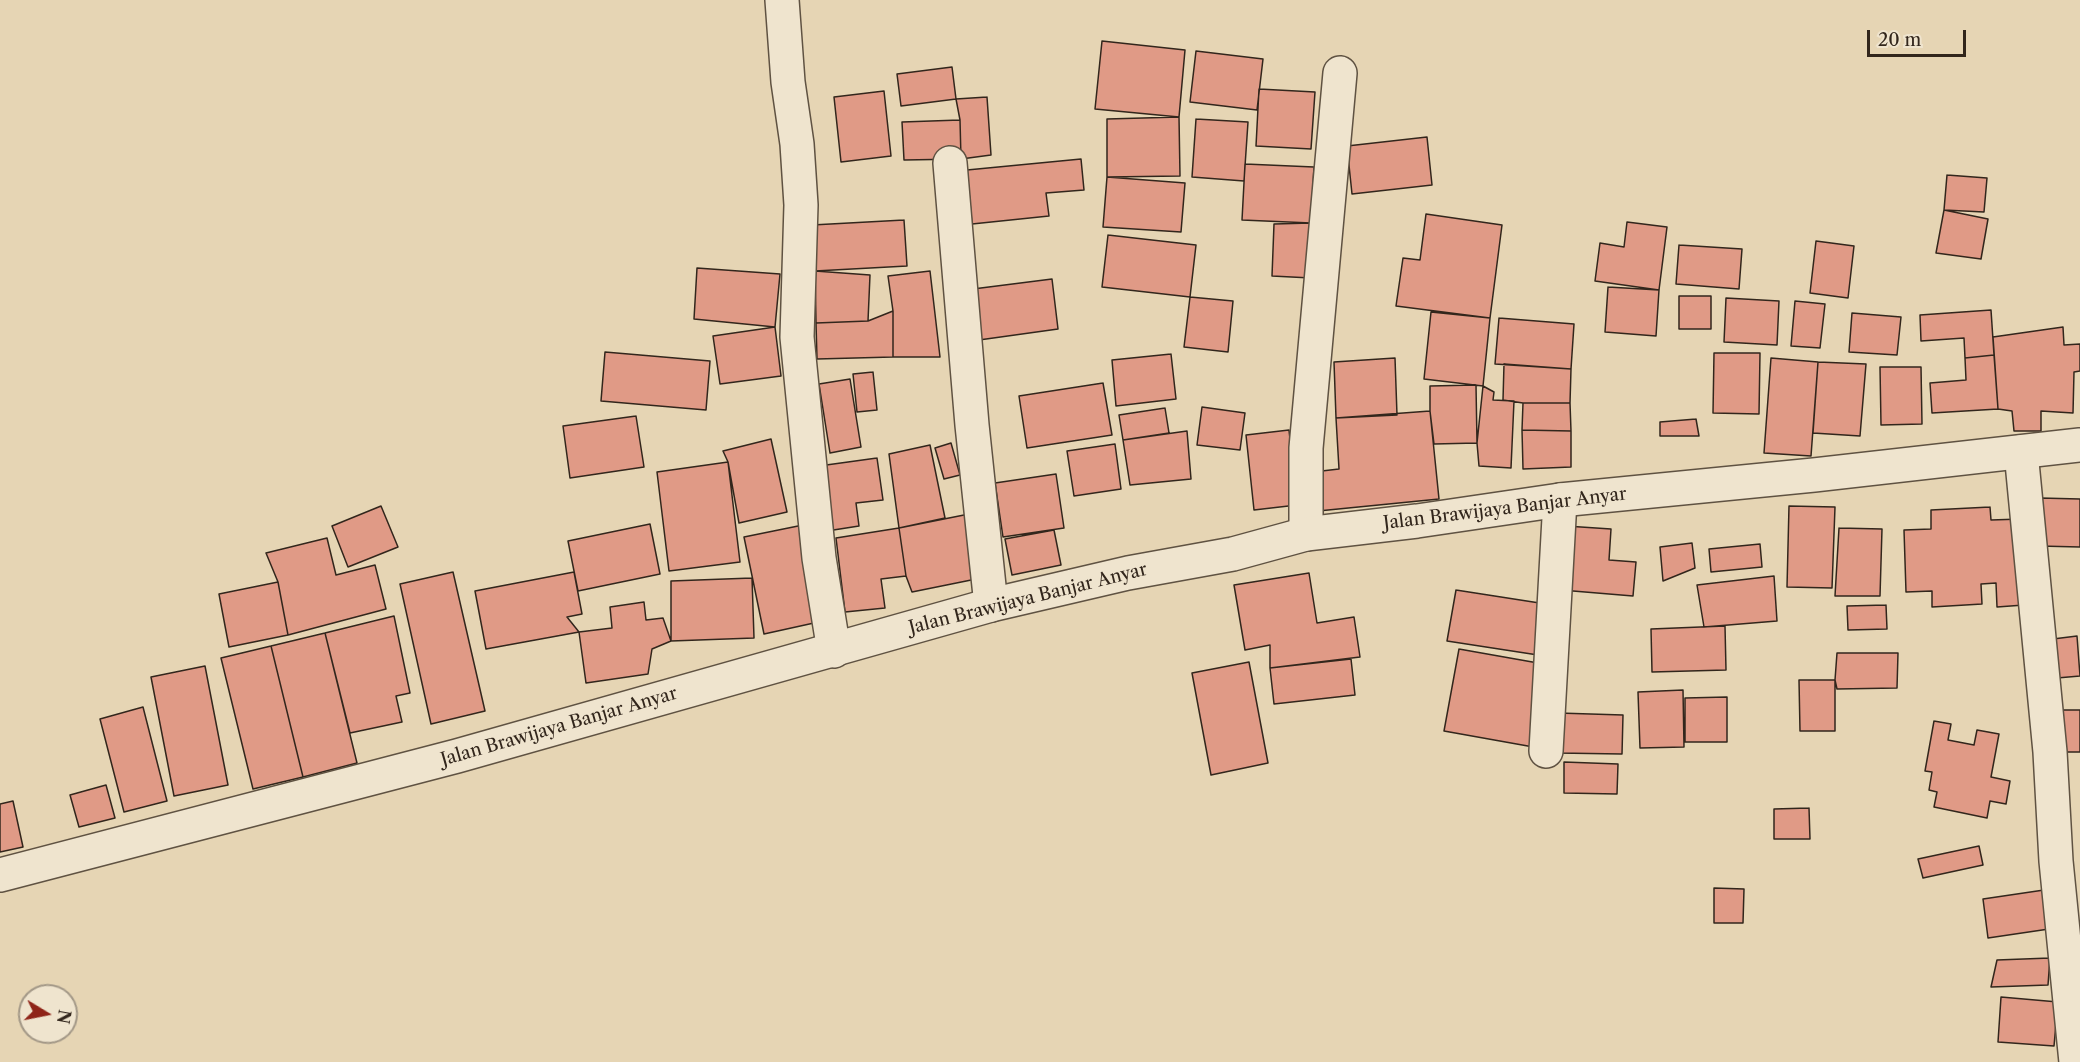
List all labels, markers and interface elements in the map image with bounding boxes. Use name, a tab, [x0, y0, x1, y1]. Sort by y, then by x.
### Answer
scale bar	[1870, 18, 1969, 56]
text: 20 m	[1878, 29, 1921, 51]
street label: Jalan Brawijaya Banjar Anyar	[1382, 483, 1628, 535]
street label: Jalan Brawijaya Banjar Anyar	[907, 559, 1149, 639]
street label: Jalan Brawijaya Banjar Anyar	[438, 683, 680, 771]
north arrow	[18, 984, 78, 1044]
text: N	[53, 1008, 75, 1025]

